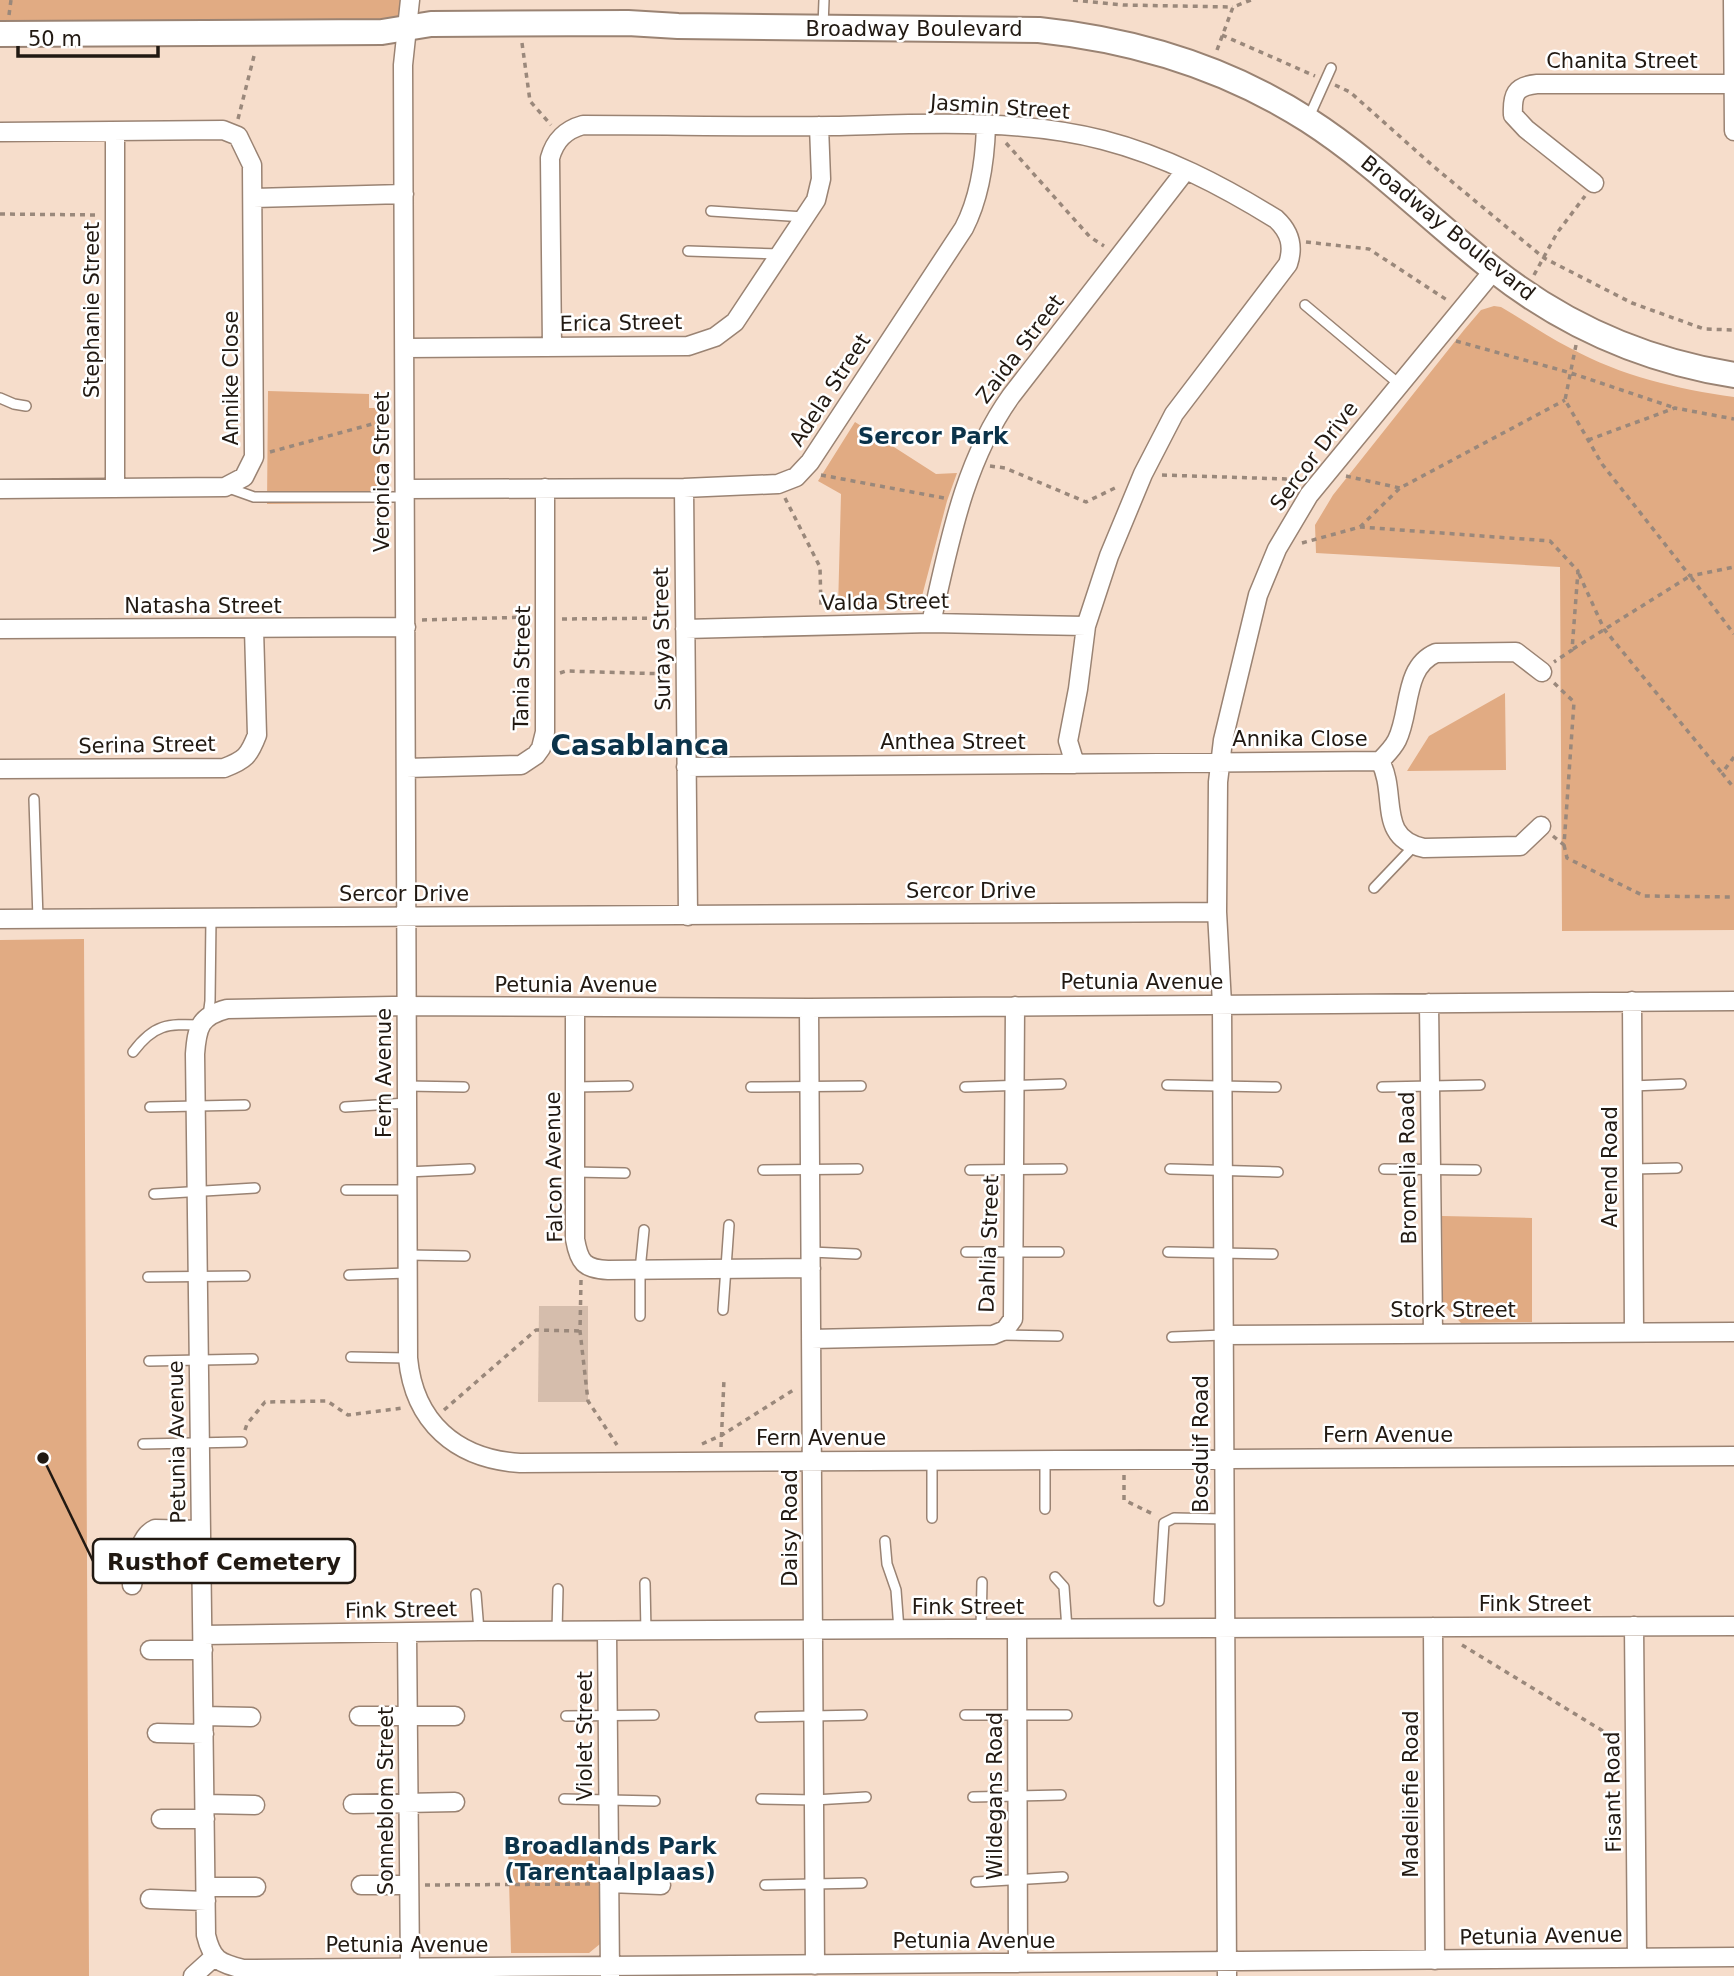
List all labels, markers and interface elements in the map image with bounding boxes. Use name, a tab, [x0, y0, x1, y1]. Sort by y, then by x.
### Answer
scale bar	[18, 14, 158, 58]
street label: Broadway Boulevard	[806, 17, 1022, 41]
text: 50 m	[28, 27, 82, 51]
street label: Chanita Street	[1546, 49, 1698, 73]
street label: Jasmin Street	[927, 90, 1071, 124]
street label: Broadway Boulevard	[1356, 150, 1540, 306]
street label: Stephanie Street	[80, 222, 104, 398]
street label: Zaida Street	[971, 290, 1069, 408]
street label: Annike Close	[219, 310, 243, 446]
street label: Erica Street	[559, 310, 683, 336]
street label: Adela Street	[785, 329, 875, 451]
street label: Veronica Street	[370, 392, 394, 552]
street label: Sercor Drive	[1265, 397, 1363, 515]
district label: Sercor Park	[858, 423, 1009, 449]
street label: Suraya Street	[649, 567, 675, 711]
street label: Valda Street	[821, 589, 949, 615]
street label: Natasha Street	[124, 594, 282, 618]
street label: Tania Street	[509, 605, 535, 732]
street label: Annika Close	[1232, 727, 1368, 751]
district label: Casablanca	[551, 729, 729, 762]
street label: Anthea Street	[880, 730, 1026, 754]
street label: Serina Street	[78, 732, 216, 758]
street label: Sercor Drive	[906, 879, 1036, 903]
street label: Sercor Drive	[339, 882, 469, 906]
street label: Petunia Avenue	[1060, 970, 1224, 994]
street label: Petunia Avenue	[494, 973, 658, 997]
street label: Fern Avenue	[372, 1008, 396, 1138]
street label: Falcon Avenue	[541, 1091, 567, 1243]
street label: Bromelia Road	[1395, 1091, 1421, 1245]
street label: Arend Road	[1598, 1106, 1622, 1228]
street label: Dahlia Street	[975, 1175, 1003, 1313]
street label: Stork Street	[1390, 1298, 1516, 1322]
street label: Petunia Avenue	[164, 1360, 190, 1524]
street label: Bosduif Road	[1189, 1375, 1213, 1513]
street label: Fern Avenue	[1323, 1423, 1453, 1447]
street label: Fern Avenue	[756, 1426, 886, 1450]
street label: Daisy Road	[778, 1469, 802, 1587]
callout: Rusthof Cemetery	[93, 1539, 355, 1583]
text: Rusthof Cemetery	[107, 1549, 341, 1575]
street label: Fink Street	[1479, 1592, 1591, 1616]
street label: Fink Street	[912, 1595, 1024, 1619]
street label: Fink Street	[345, 1597, 457, 1623]
street label: Violet Street	[573, 1671, 597, 1801]
street label: Sonneblom Street	[374, 1707, 398, 1895]
street label: Madeliefie Road	[1399, 1710, 1423, 1878]
street label: Wildegans Road	[983, 1712, 1007, 1880]
street label: Fisant Road	[1600, 1731, 1626, 1853]
district label: Broadlands Park (Tarentaalplaas)	[504, 1833, 717, 1885]
street label: Petunia Avenue	[1459, 1923, 1623, 1949]
street label: Petunia Avenue	[892, 1929, 1056, 1953]
street label: Petunia Avenue	[325, 1933, 489, 1957]

